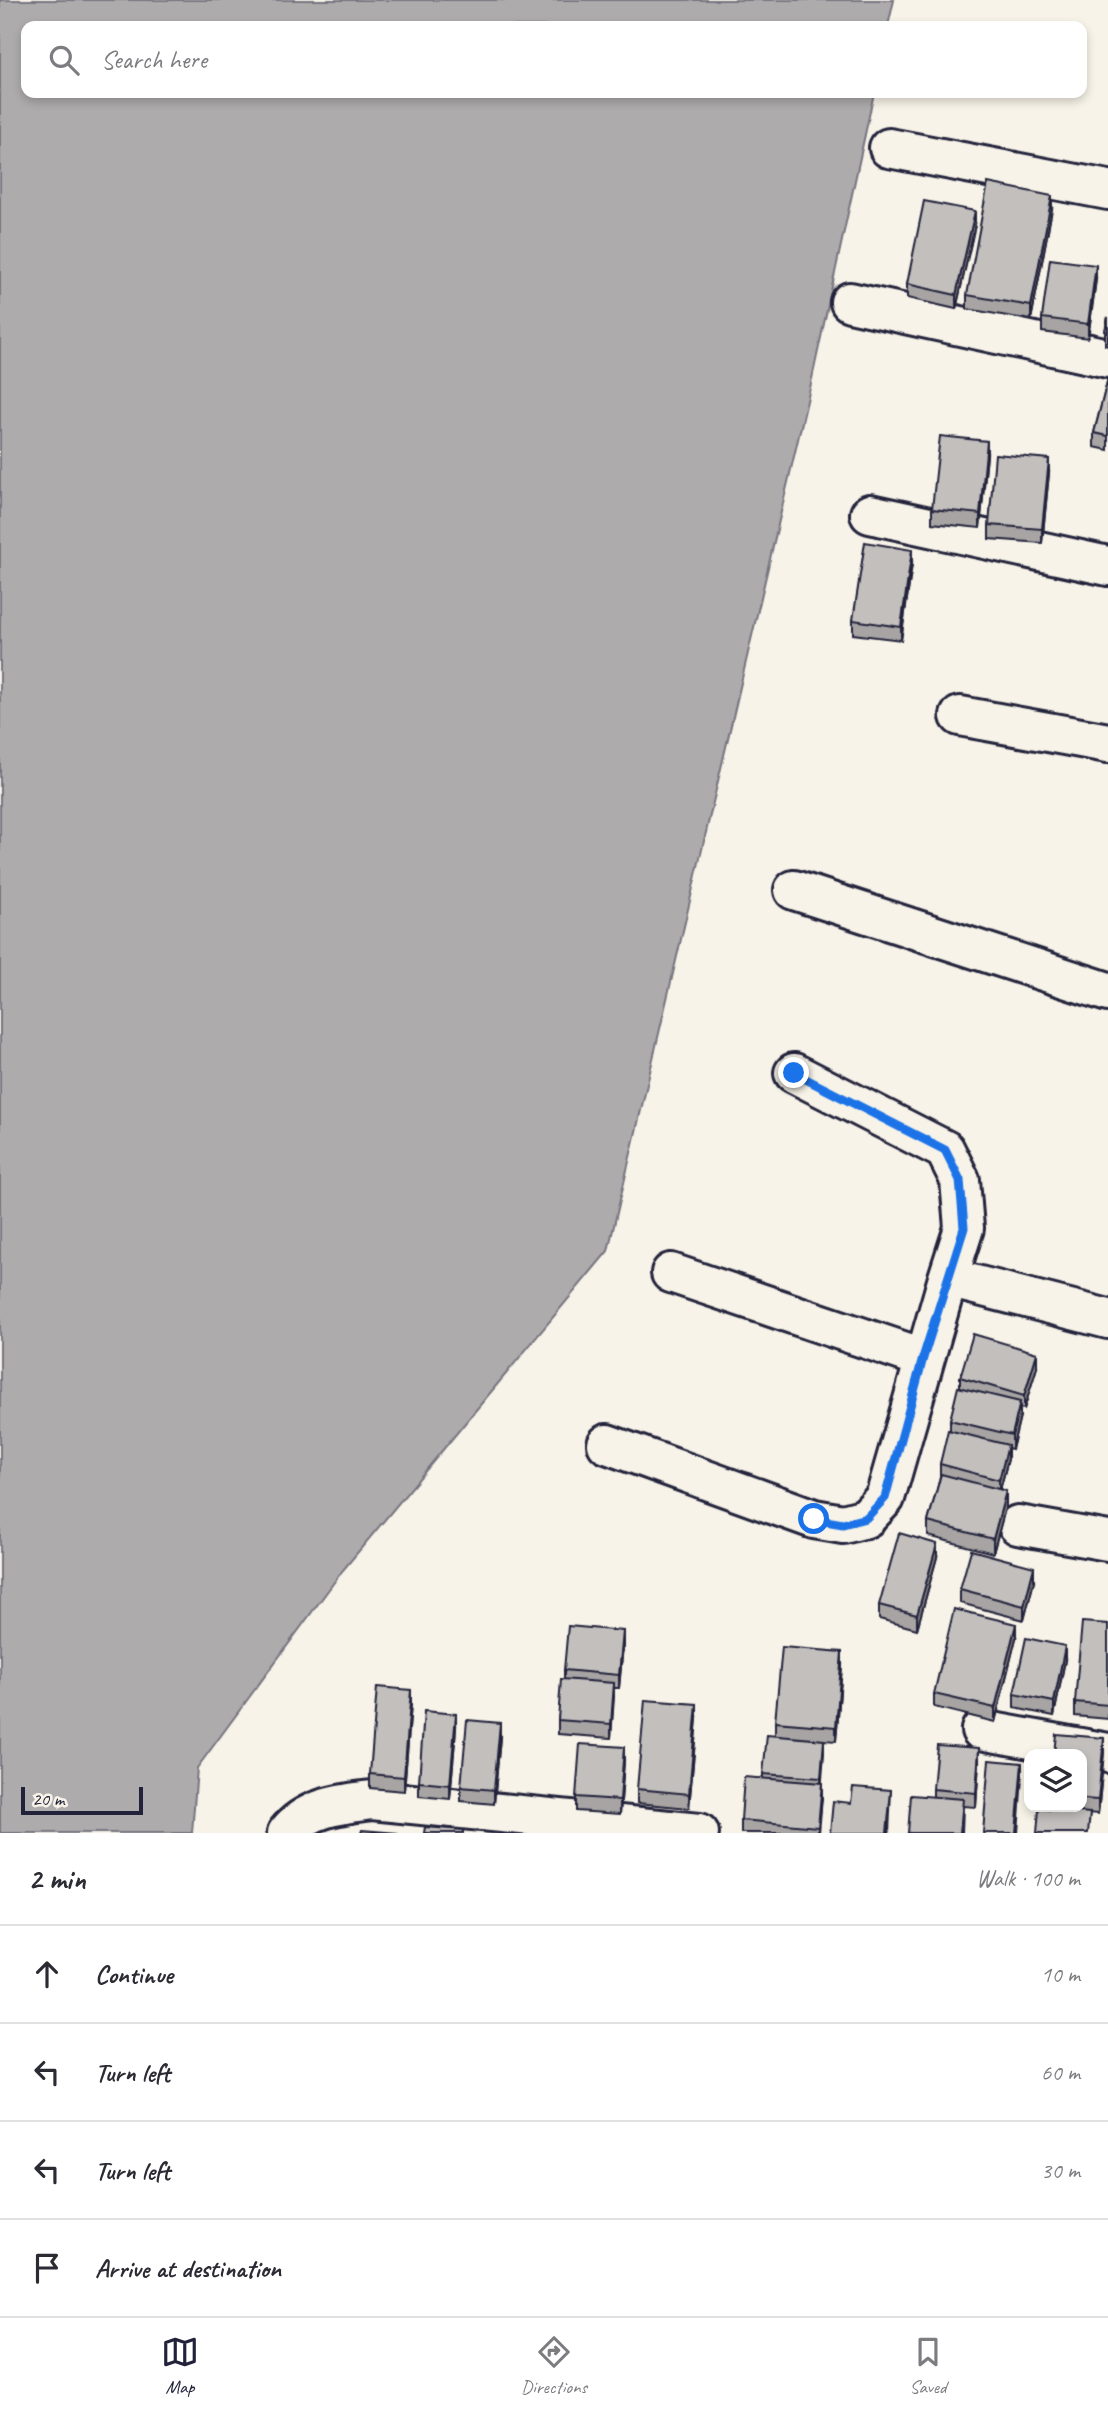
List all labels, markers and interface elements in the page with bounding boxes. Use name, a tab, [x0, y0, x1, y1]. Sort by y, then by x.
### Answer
search box	[21, 21, 1087, 98]
icon: search	[45, 41, 83, 79]
text: Search here	[101, 43, 207, 76]
route end	[778, 1057, 809, 1088]
route start	[798, 1503, 829, 1534]
map controls	[1024, 1749, 1087, 1812]
button: layers	[1024, 1749, 1087, 1812]
scale bar	[21, 1784, 144, 1816]
text: 20 m	[32, 1787, 64, 1811]
text: 2 min	[28, 1860, 85, 1898]
text: Walk · 100 m	[976, 1864, 1080, 1893]
icon: ahead	[28, 1955, 66, 1993]
text: Continue	[95, 1958, 173, 1991]
text: 10 m	[1041, 1960, 1080, 1989]
icon: left	[28, 2053, 66, 2091]
text: Turn left	[95, 2056, 170, 2089]
text: 60 m	[1041, 2058, 1080, 2087]
icon: left	[28, 2151, 66, 2189]
text: Turn left	[95, 2154, 170, 2187]
text: 30 m	[1041, 2156, 1080, 2185]
icon: arrive	[28, 2249, 66, 2287]
text: Arrive at destination	[95, 2252, 281, 2285]
tab: Map	[161, 2333, 199, 2399]
tab: Directions	[521, 2333, 587, 2399]
tab: Saved	[909, 2333, 947, 2399]

